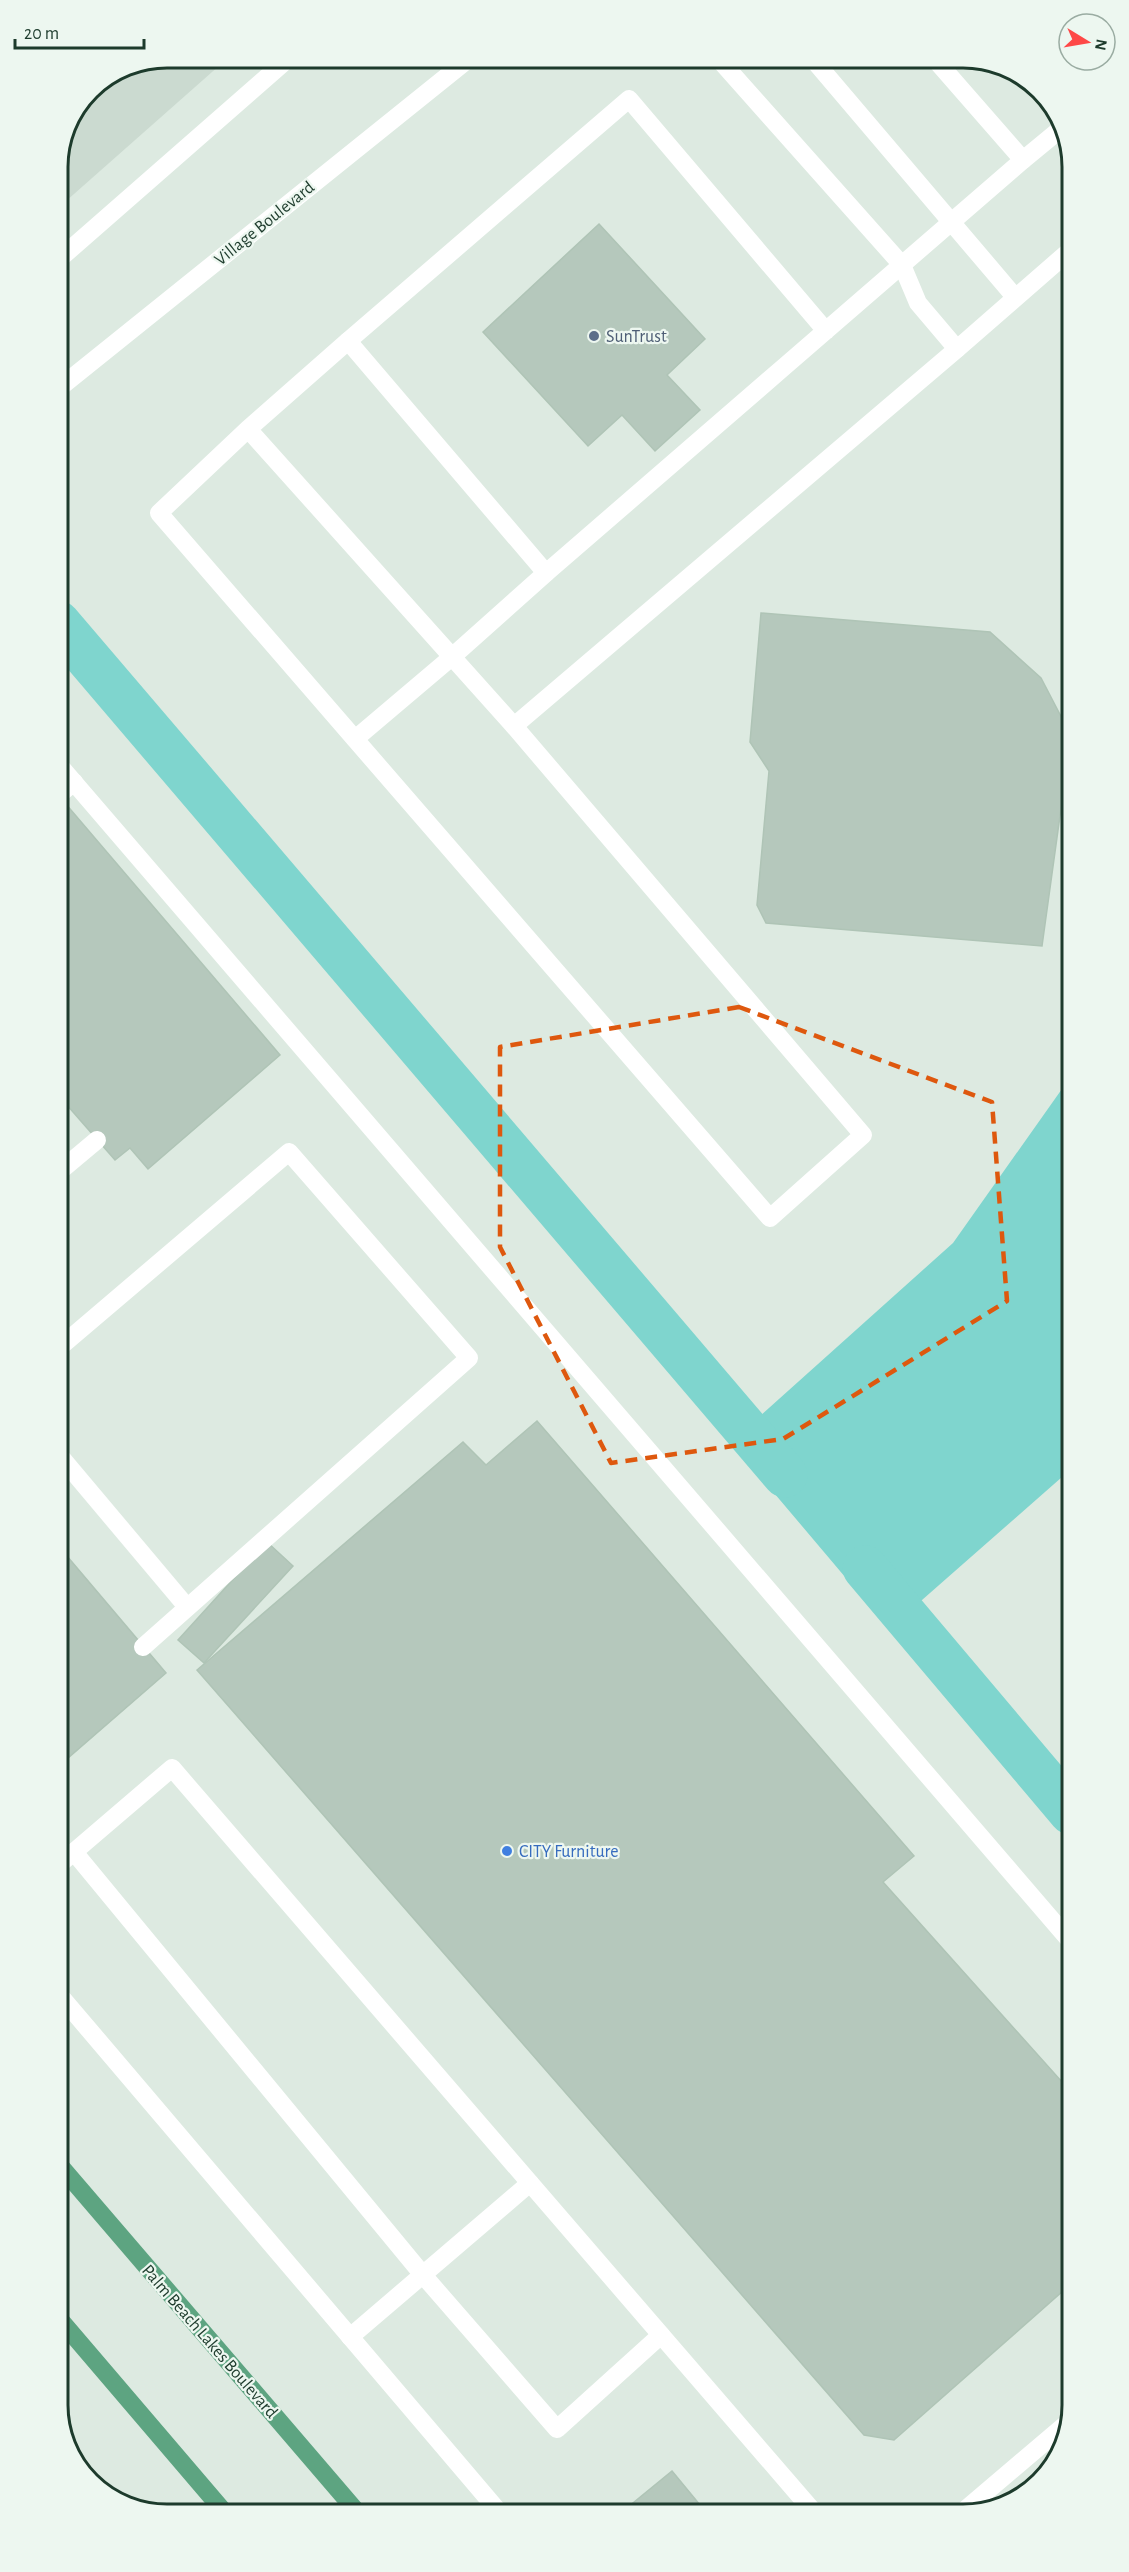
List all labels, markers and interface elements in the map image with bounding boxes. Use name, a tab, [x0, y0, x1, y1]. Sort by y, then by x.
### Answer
scale bar	[15, 12, 144, 50]
north arrow	[1057, 12, 1117, 72]
text: 20 m	[24, 25, 59, 43]
text: N	[1092, 38, 1110, 52]
street label: Village Boulevard	[211, 178, 318, 269]
place label: SunTrust	[606, 328, 667, 346]
marker: SunTrust	[587, 329, 601, 343]
place label: CITY Furniture	[519, 1843, 619, 1861]
marker: CITY Furniture	[500, 1844, 514, 1858]
street label: Palm Beach Lakes Boulevard	[138, 2261, 281, 2422]

